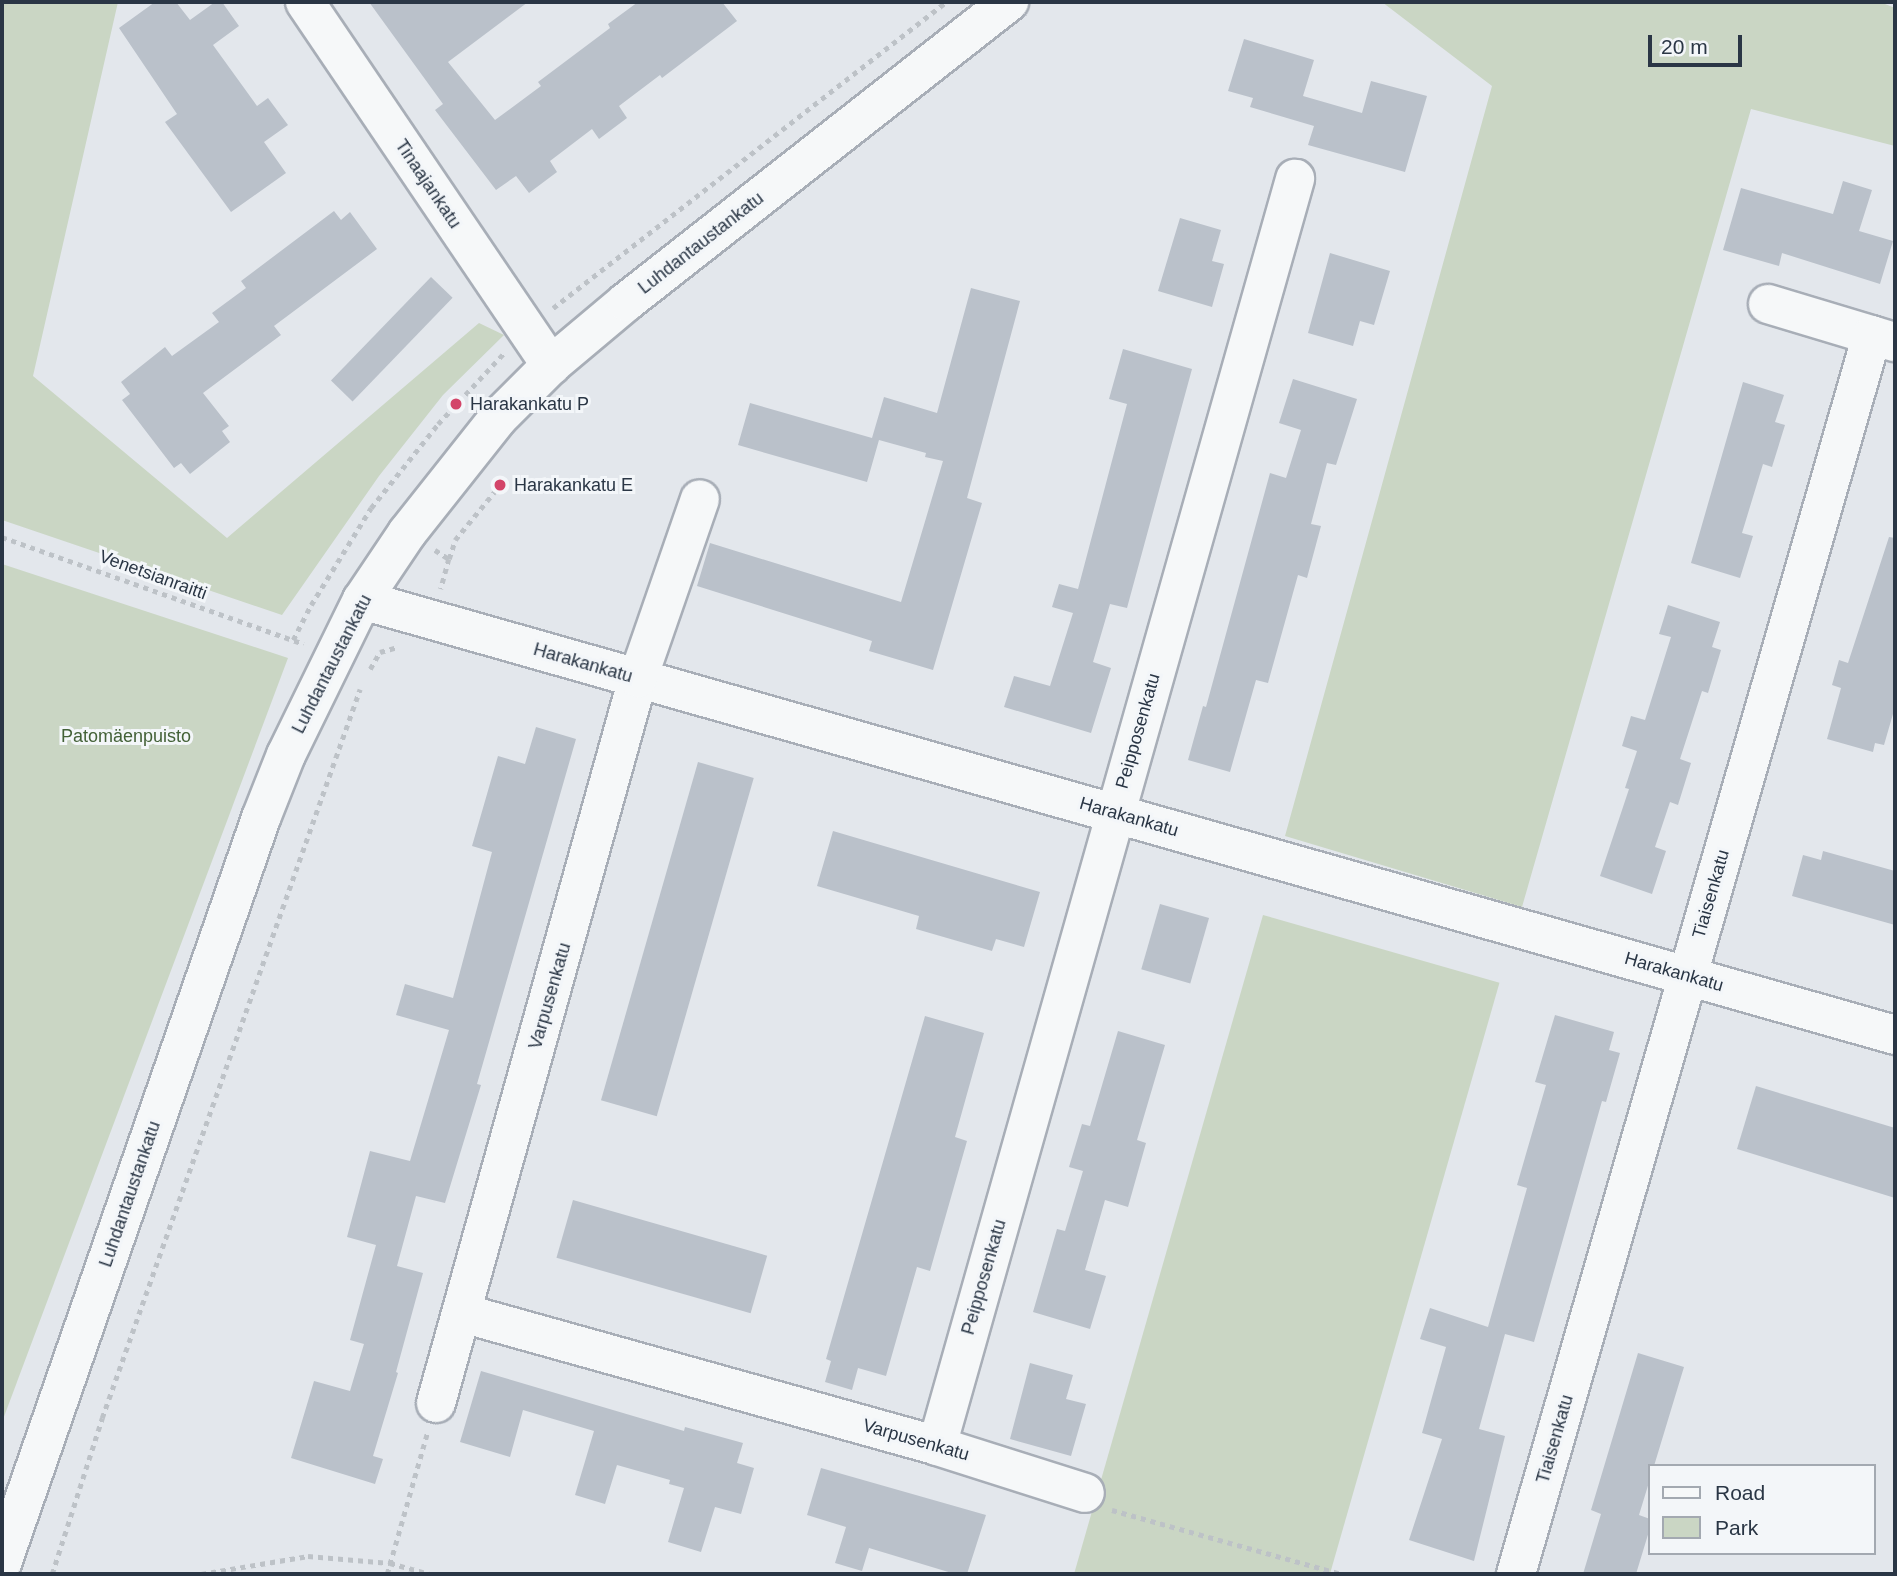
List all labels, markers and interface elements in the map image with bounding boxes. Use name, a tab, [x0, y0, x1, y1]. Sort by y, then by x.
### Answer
scale bar	[1652, 21, 1746, 65]
text: 20 m	[1661, 35, 1708, 58]
street label: Tinaajankatu	[390, 136, 466, 232]
street label: Luhdantaustankatu	[634, 187, 768, 299]
place label: Harakankatu P	[470, 393, 589, 415]
marker: Harakankatu P	[448, 396, 464, 412]
place label: Harakankatu E	[514, 474, 633, 496]
marker: Harakankatu E	[492, 477, 508, 493]
street label: Venetsianraitti	[96, 546, 210, 604]
street label: Luhdantaustankatu	[288, 591, 376, 737]
street label: Harakankatu	[531, 639, 635, 687]
street label: Peipposenkatu	[1111, 671, 1165, 791]
park label: Patomäenpuisto	[61, 725, 191, 747]
street label: Harakankatu	[1077, 793, 1181, 841]
street label: Tiaisenkatu	[1688, 847, 1734, 941]
street label: Varpusenkatu	[524, 940, 576, 1052]
street label: Harakankatu	[1622, 948, 1726, 996]
street label: Luhdantaustankatu	[95, 1118, 165, 1270]
street label: Peipposenkatu	[957, 1217, 1011, 1337]
street label: Tiaisenkatu	[1532, 1392, 1578, 1486]
street label: Varpusenkatu	[860, 1414, 972, 1466]
legend	[1648, 1464, 1876, 1555]
text: Road	[1715, 1481, 1765, 1504]
text: Park	[1715, 1516, 1758, 1539]

